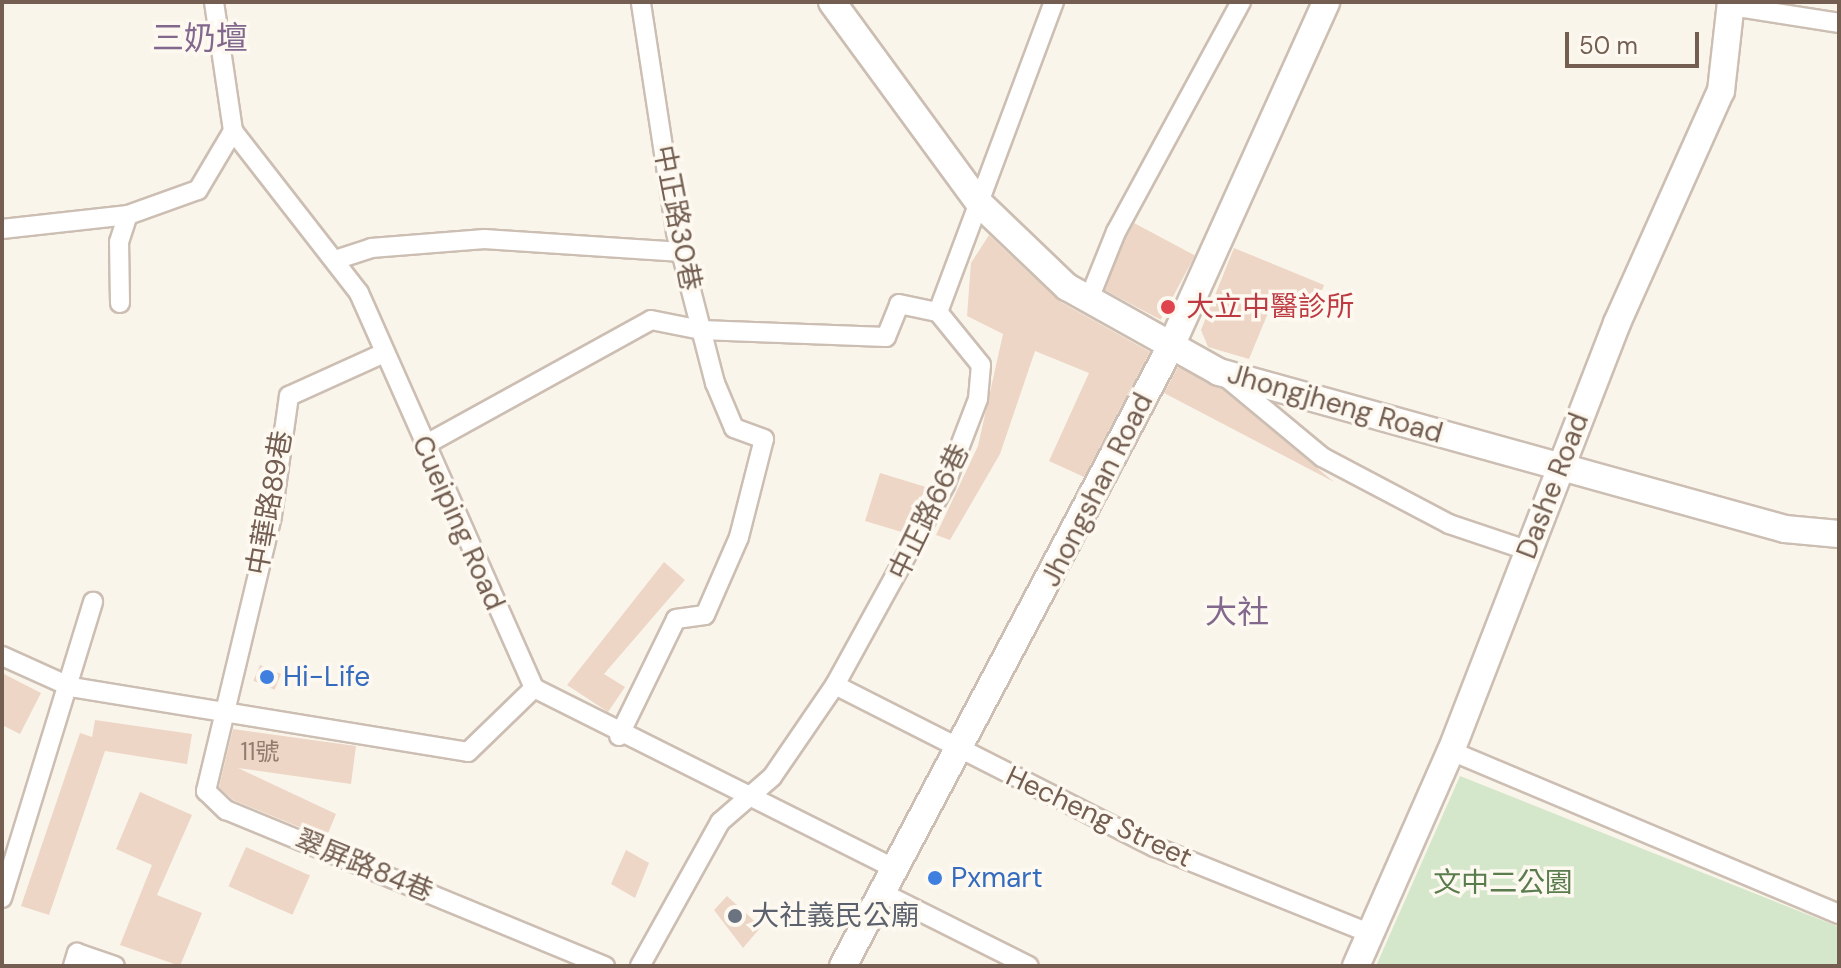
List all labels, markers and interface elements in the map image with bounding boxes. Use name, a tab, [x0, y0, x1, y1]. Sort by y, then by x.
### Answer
scale bar	[1569, 16, 1703, 66]
district label: 三奶壇	[152, 19, 248, 57]
text: 50 m	[1579, 30, 1638, 61]
street label: 中正路30巷	[646, 142, 708, 294]
place label: 大立中醫診所	[1186, 290, 1354, 324]
marker: 大立中醫診所	[1157, 296, 1179, 318]
street label: Jhongjheng Road	[1224, 357, 1446, 451]
street label: Jhongshan Road	[1034, 388, 1160, 592]
street label: Dashe Road	[1510, 408, 1596, 564]
street label: 中華路89巷	[241, 428, 299, 578]
street label: Cueiping Road	[405, 431, 511, 615]
street label: 中正路66巷	[882, 438, 976, 586]
district label: 大社	[1205, 593, 1269, 631]
place label: Hi-Life	[283, 660, 370, 694]
marker: Hi-Life	[258, 668, 276, 686]
house number: 11號	[241, 738, 279, 766]
street label: Hecheng Street	[1001, 759, 1197, 875]
street label: 翠屏路84巷	[290, 823, 438, 909]
place label: Pxmart	[951, 861, 1043, 895]
park label: 文中二公園	[1433, 866, 1573, 900]
marker: Pxmart	[926, 869, 944, 887]
place label: 大社義民公廟	[751, 899, 919, 933]
marker: 大社義民公廟	[726, 907, 744, 925]

